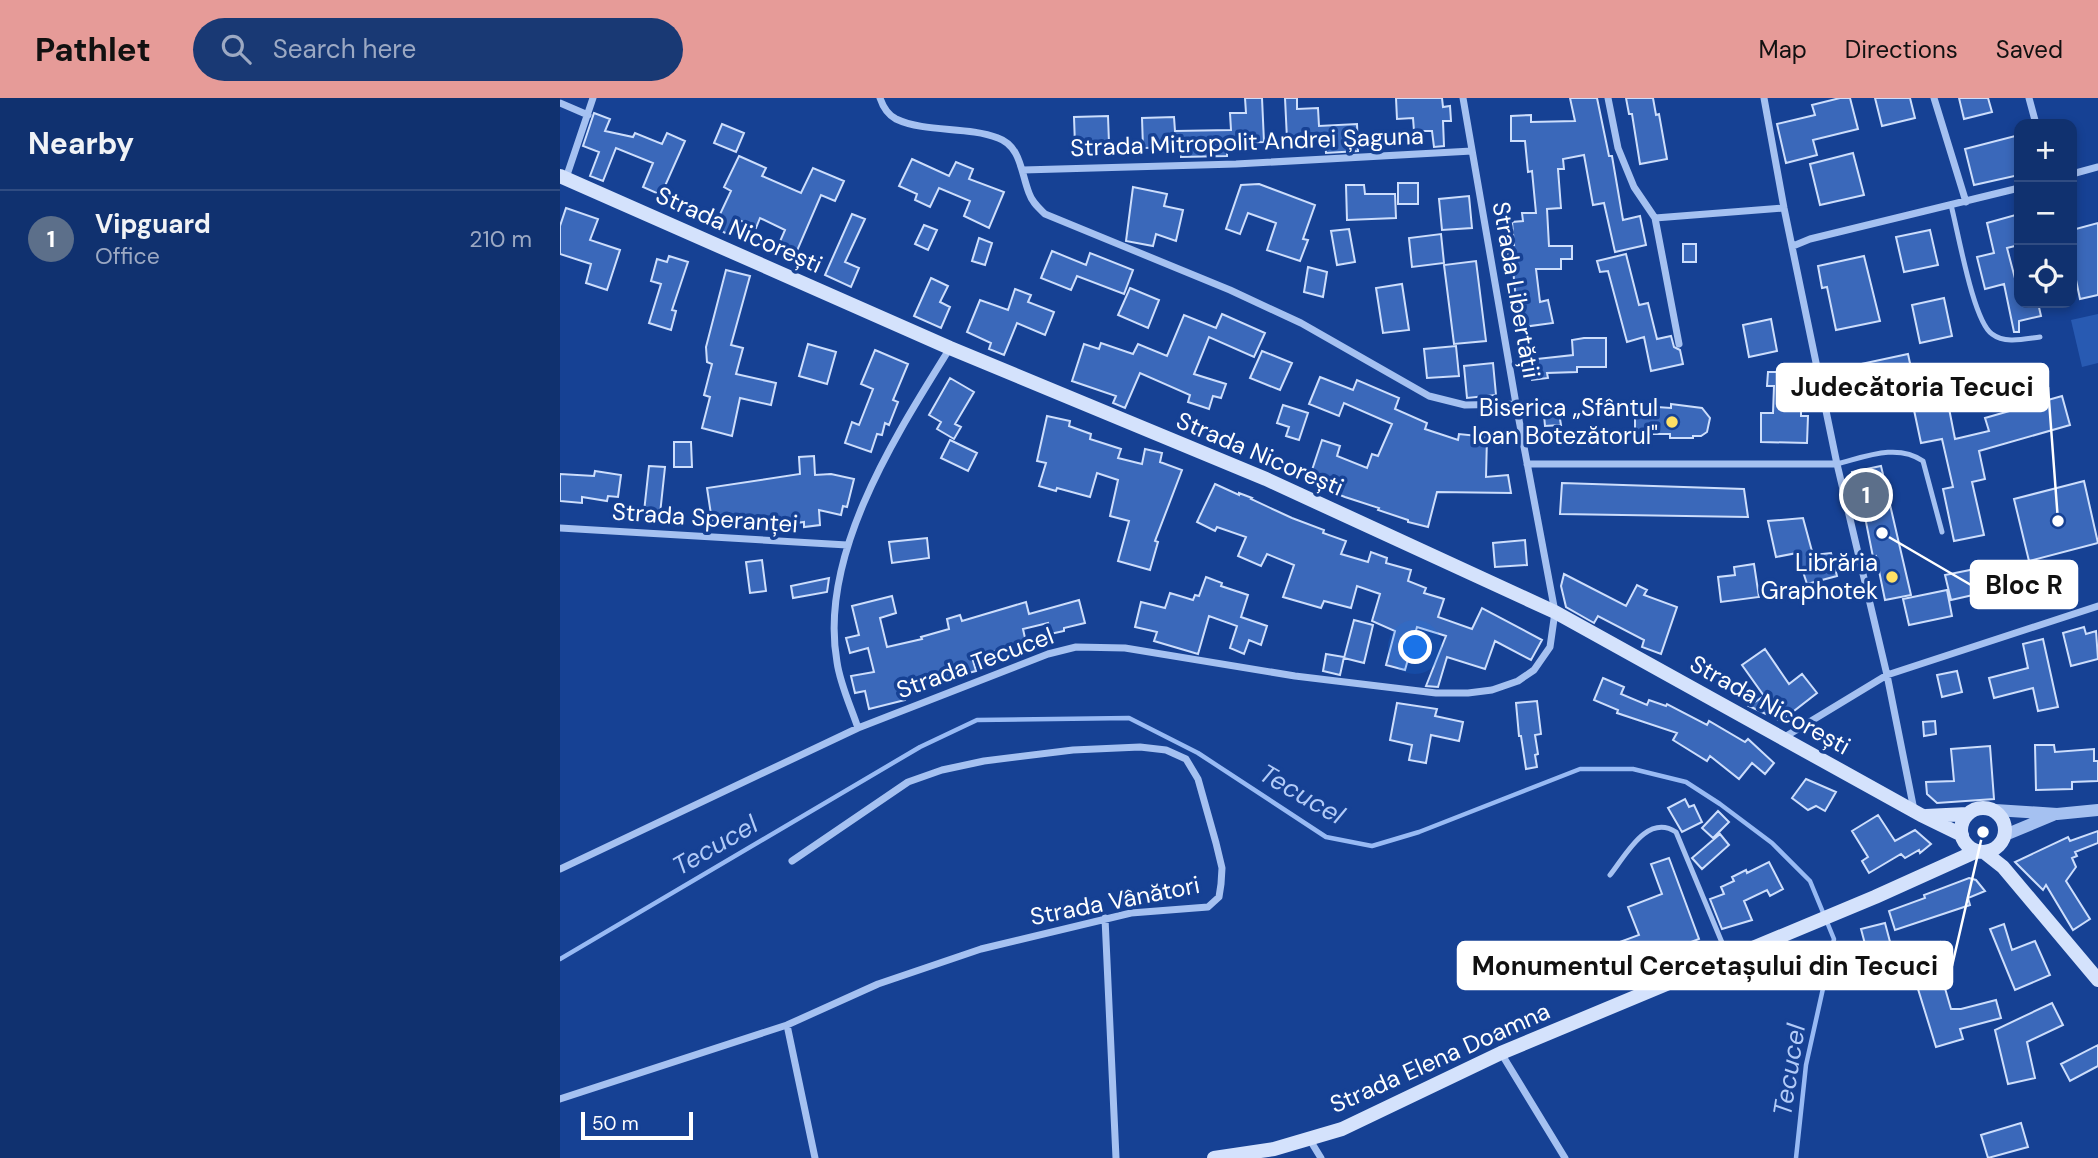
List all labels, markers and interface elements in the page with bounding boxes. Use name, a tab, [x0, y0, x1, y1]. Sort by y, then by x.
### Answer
search box	[193, 18, 683, 81]
text: Pathlet	[35, 28, 151, 71]
icon: search	[217, 30, 255, 68]
text: Search here	[273, 32, 416, 66]
text: Map	[1759, 34, 1807, 65]
text: Directions	[1845, 34, 1958, 65]
text: Saved	[1996, 34, 2063, 65]
map controls	[2014, 119, 2077, 308]
button: +	[2014, 119, 2077, 182]
street label: Strada Mitropolit Andrei Șaguna	[1070, 120, 1424, 163]
text: Nearby	[28, 124, 134, 163]
street label: Strada Nicorești	[651, 179, 827, 280]
button: −	[2014, 182, 2077, 245]
street label: Strada Libertății	[1486, 199, 1547, 381]
text: Vipguard	[95, 207, 211, 241]
text: 1	[47, 224, 55, 254]
text: 210 m	[469, 224, 532, 254]
text: Office	[95, 241, 160, 271]
button: locate	[2014, 245, 2077, 308]
callout: Judecătoria Tecuci	[1777, 364, 2048, 411]
text: Judecătoria Tecuci	[1790, 370, 2034, 404]
place label: Biserica „Sfântul Ioan Botezătorul"	[1472, 392, 1658, 451]
street label: Strada Nicorești	[1172, 404, 1349, 503]
marker: Biserica „Sfântul Ioan Botezătorul"	[1664, 414, 1680, 430]
pin: 1	[1843, 469, 1889, 521]
street label: Strada Speranței	[611, 496, 799, 539]
place label: Librăria Graphotek	[1760, 547, 1878, 606]
callout: Bloc R	[1971, 561, 2077, 608]
text: Bloc R	[1985, 568, 2063, 602]
marker: Librăria Graphotek	[1884, 569, 1900, 585]
street label: Strada Tecucel	[892, 620, 1058, 705]
your location	[1398, 630, 1432, 664]
street label: Strada Nicorești	[1685, 648, 1856, 761]
water label: Tecucel	[1253, 756, 1352, 833]
water label: Tecucel	[666, 806, 765, 883]
street label: Strada Vânători	[1028, 869, 1202, 932]
callout: Monumentul Cercetașului din Tecuci	[1458, 942, 1952, 989]
text: Monumentul Cercetașului din Tecuci	[1472, 949, 1938, 983]
street label: Strada Elena Doamna	[1325, 995, 1555, 1120]
water label: Tecucel	[1765, 1020, 1813, 1118]
scale bar	[581, 1109, 693, 1141]
text: 50 m	[592, 1111, 639, 1136]

